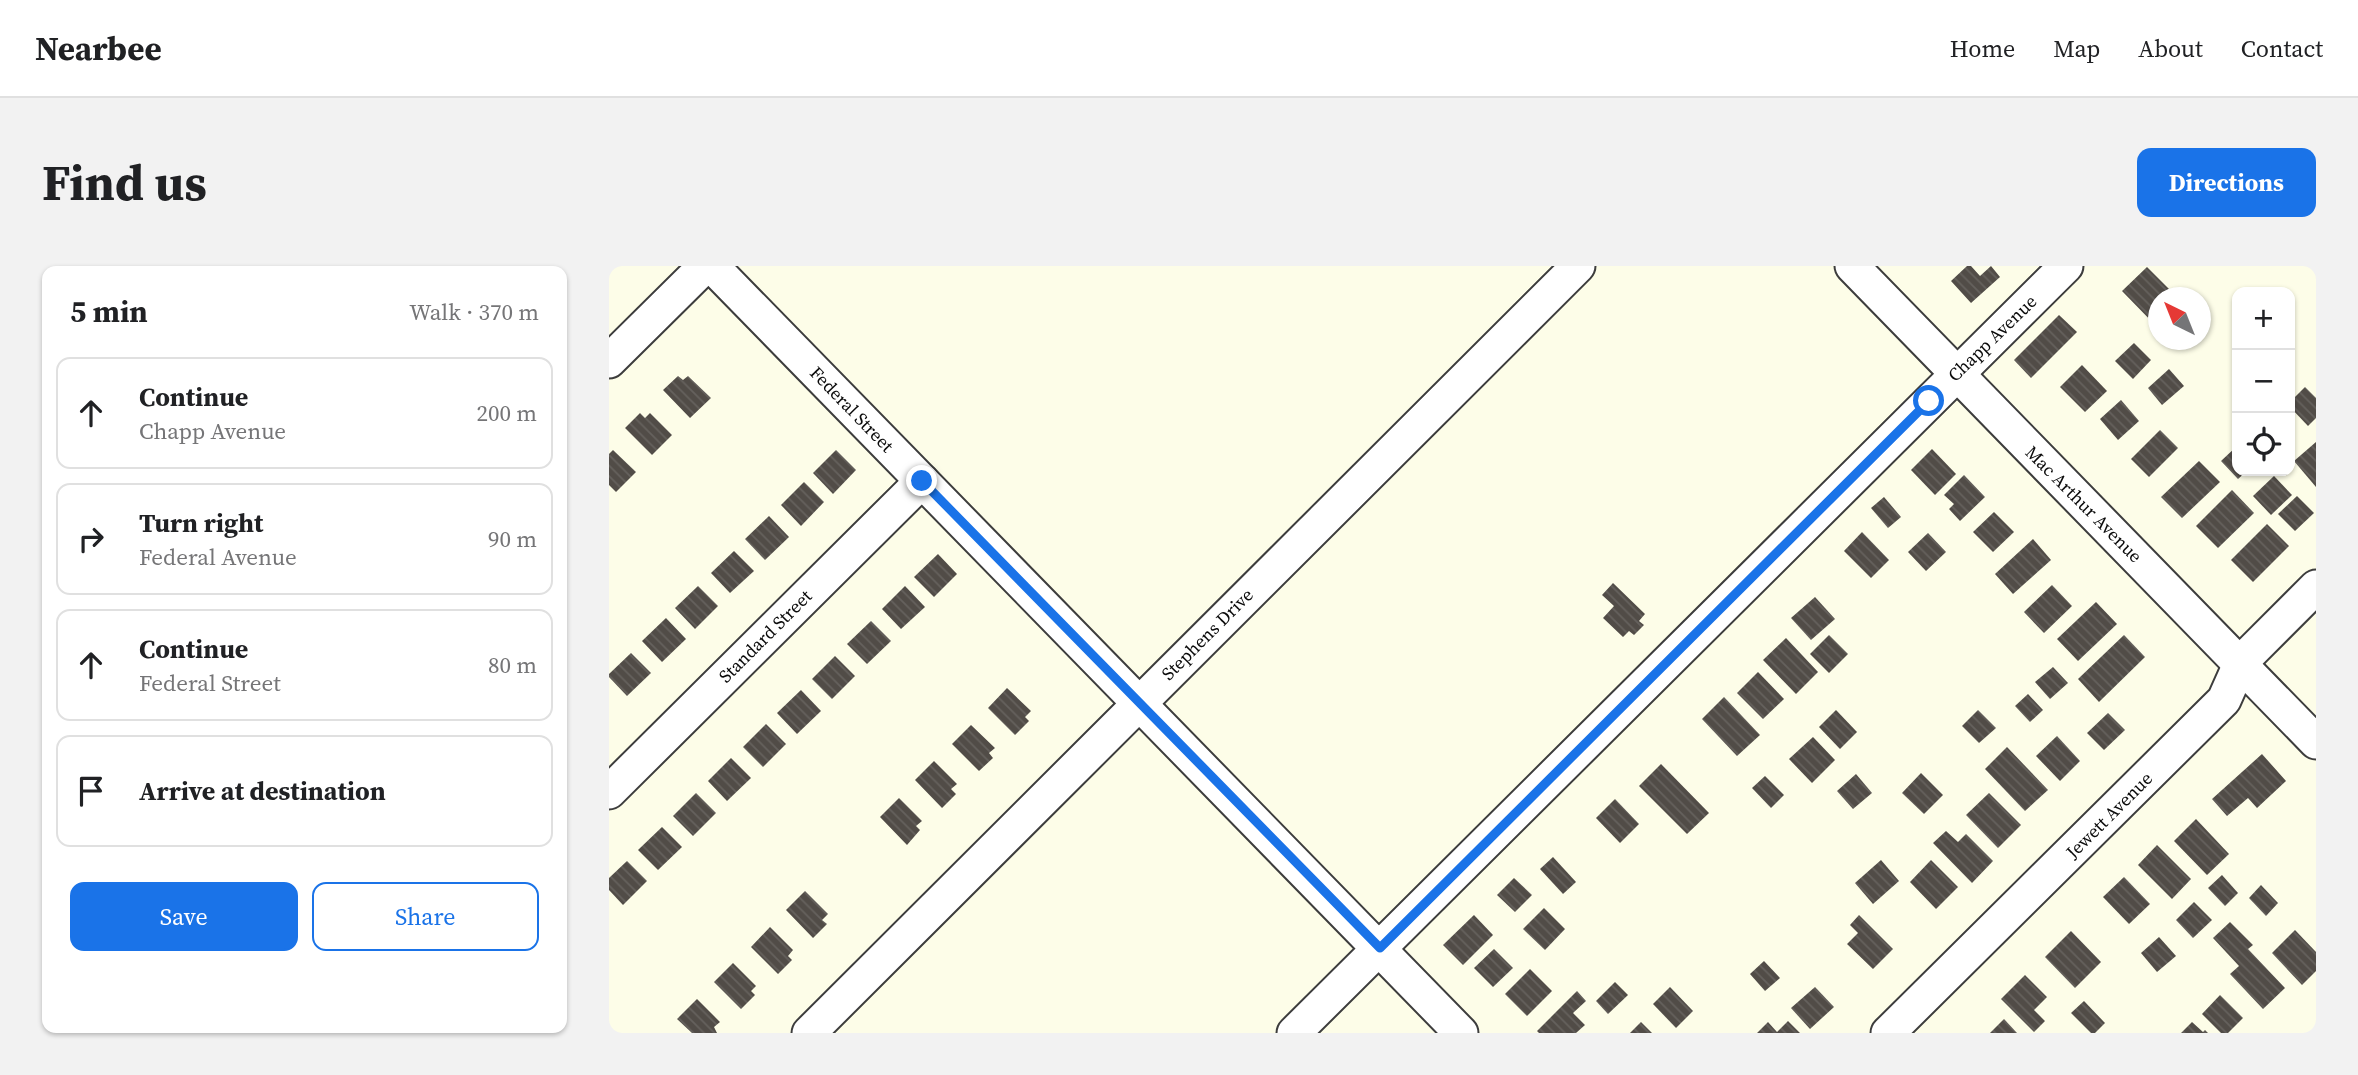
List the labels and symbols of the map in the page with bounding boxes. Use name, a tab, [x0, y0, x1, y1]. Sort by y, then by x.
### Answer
north arrow	[2148, 287, 2211, 350]
street label: Chapp Avenue	[1942, 289, 2042, 387]
street label: Federal Street	[804, 360, 900, 458]
route start	[1913, 385, 1944, 416]
street label: Mac Arthur Avenue	[2020, 440, 2148, 568]
route end	[906, 465, 937, 496]
street label: Stephens Drive	[1156, 583, 1258, 685]
street label: Standard Street	[713, 584, 817, 688]
street label: Jewett Avenue	[2059, 766, 2158, 865]

